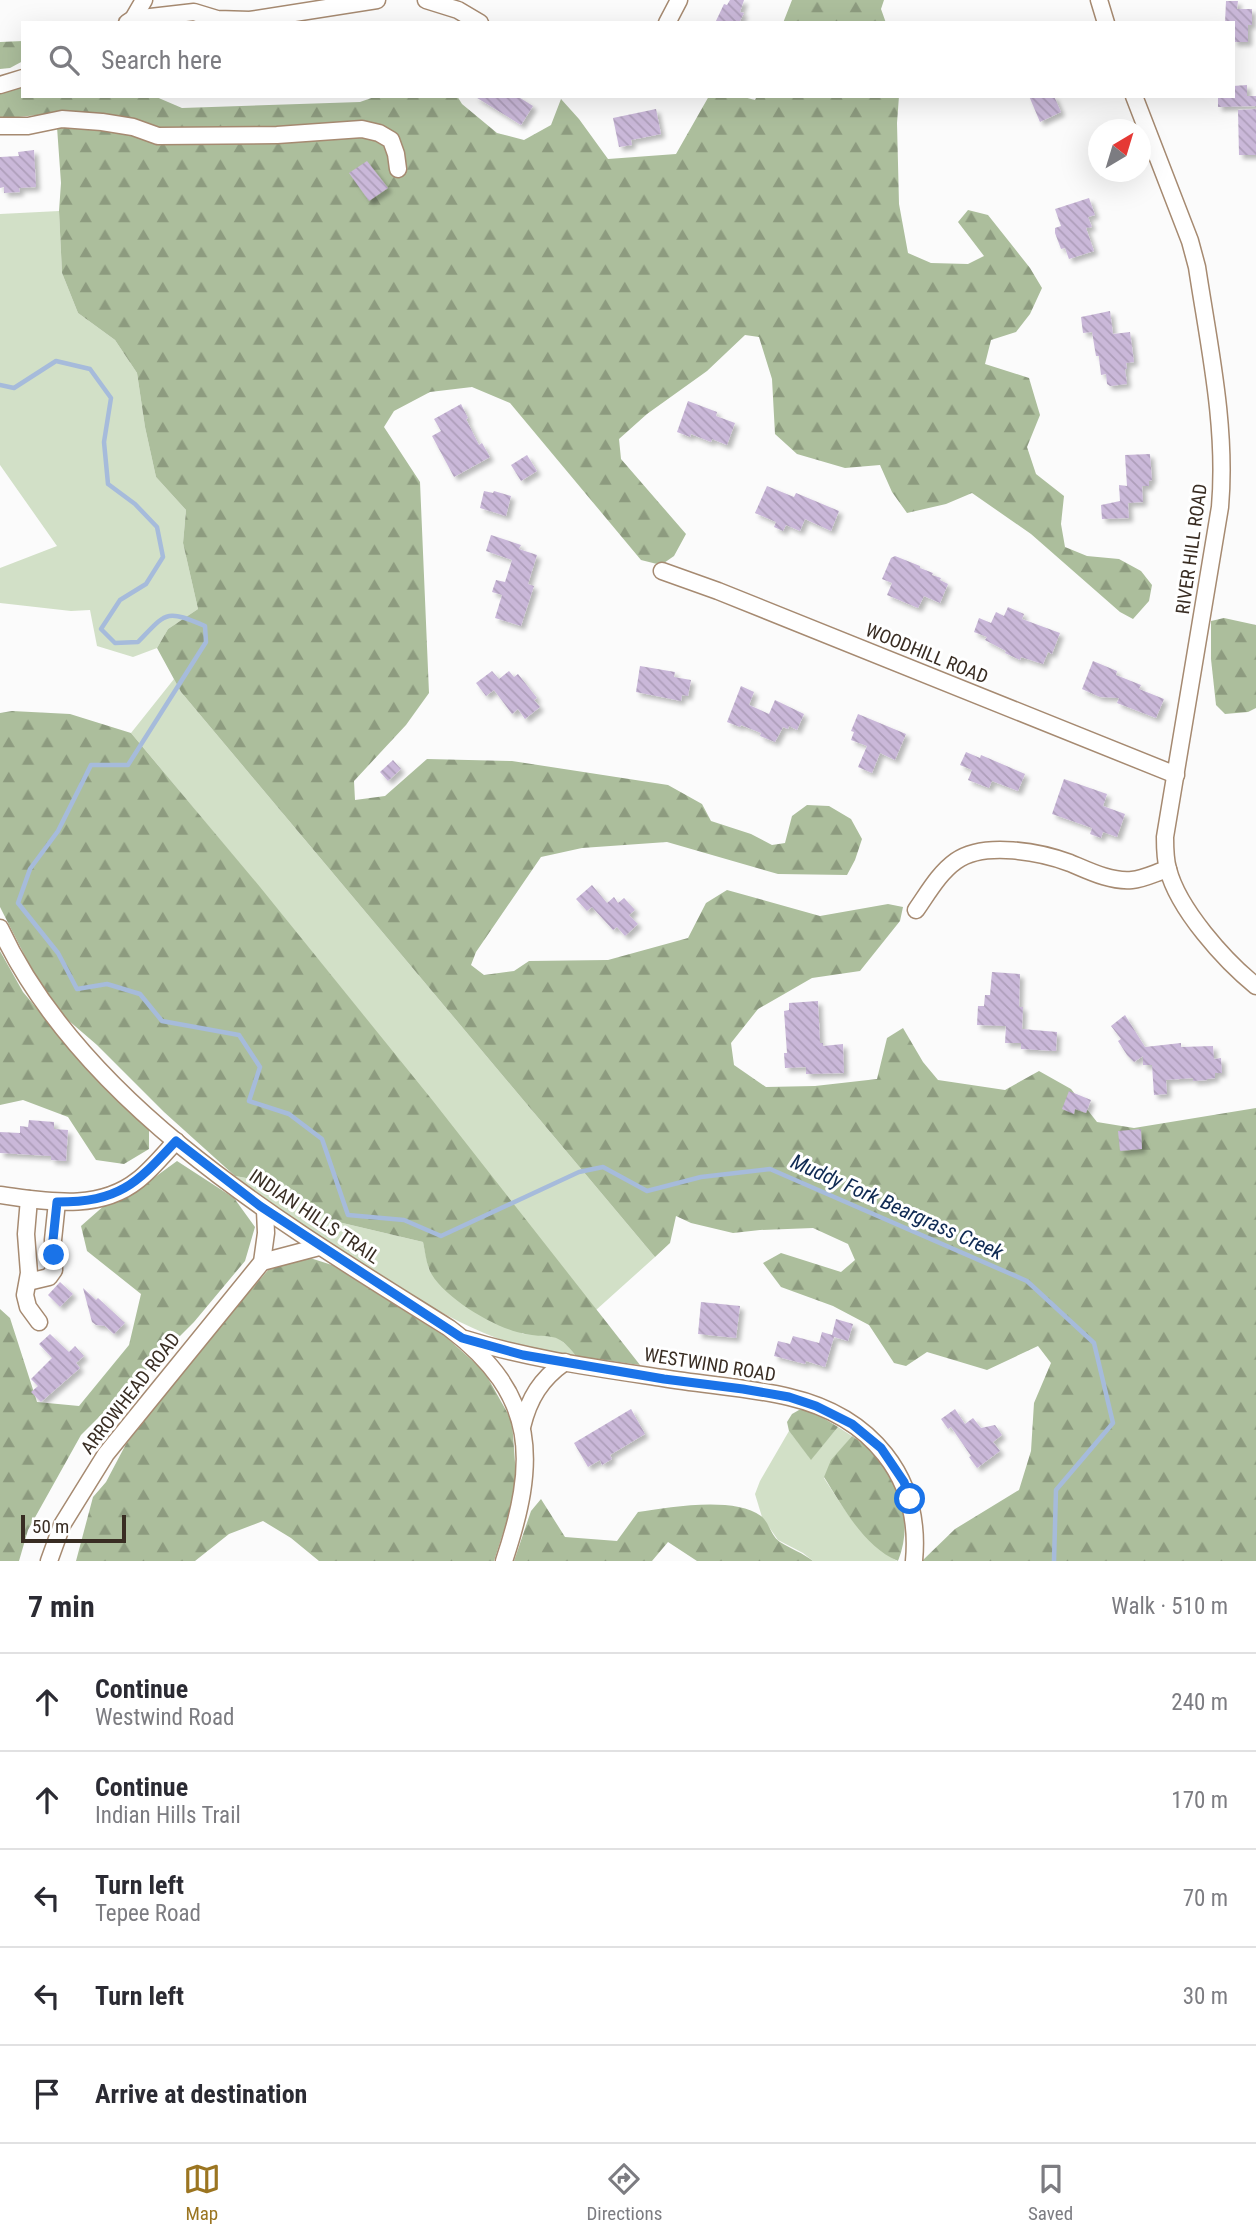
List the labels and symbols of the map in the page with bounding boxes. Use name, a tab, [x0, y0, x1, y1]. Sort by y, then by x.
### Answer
north arrow	[1088, 119, 1151, 182]
street label: RIVER HILL ROAD	[1171, 482, 1212, 616]
street label: WOODHILL ROAD	[862, 618, 992, 689]
water label: Muddy Fork Beargrass Creek	[787, 1149, 1008, 1265]
street label: INDIAN HILLS TRAIL	[245, 1164, 384, 1269]
route end	[38, 1239, 69, 1270]
street label: ARROWHEAD ROAD	[76, 1328, 185, 1459]
street label: WESTWIND ROAD	[642, 1343, 777, 1386]
route start	[894, 1483, 925, 1514]
scale bar	[21, 1512, 126, 1544]

